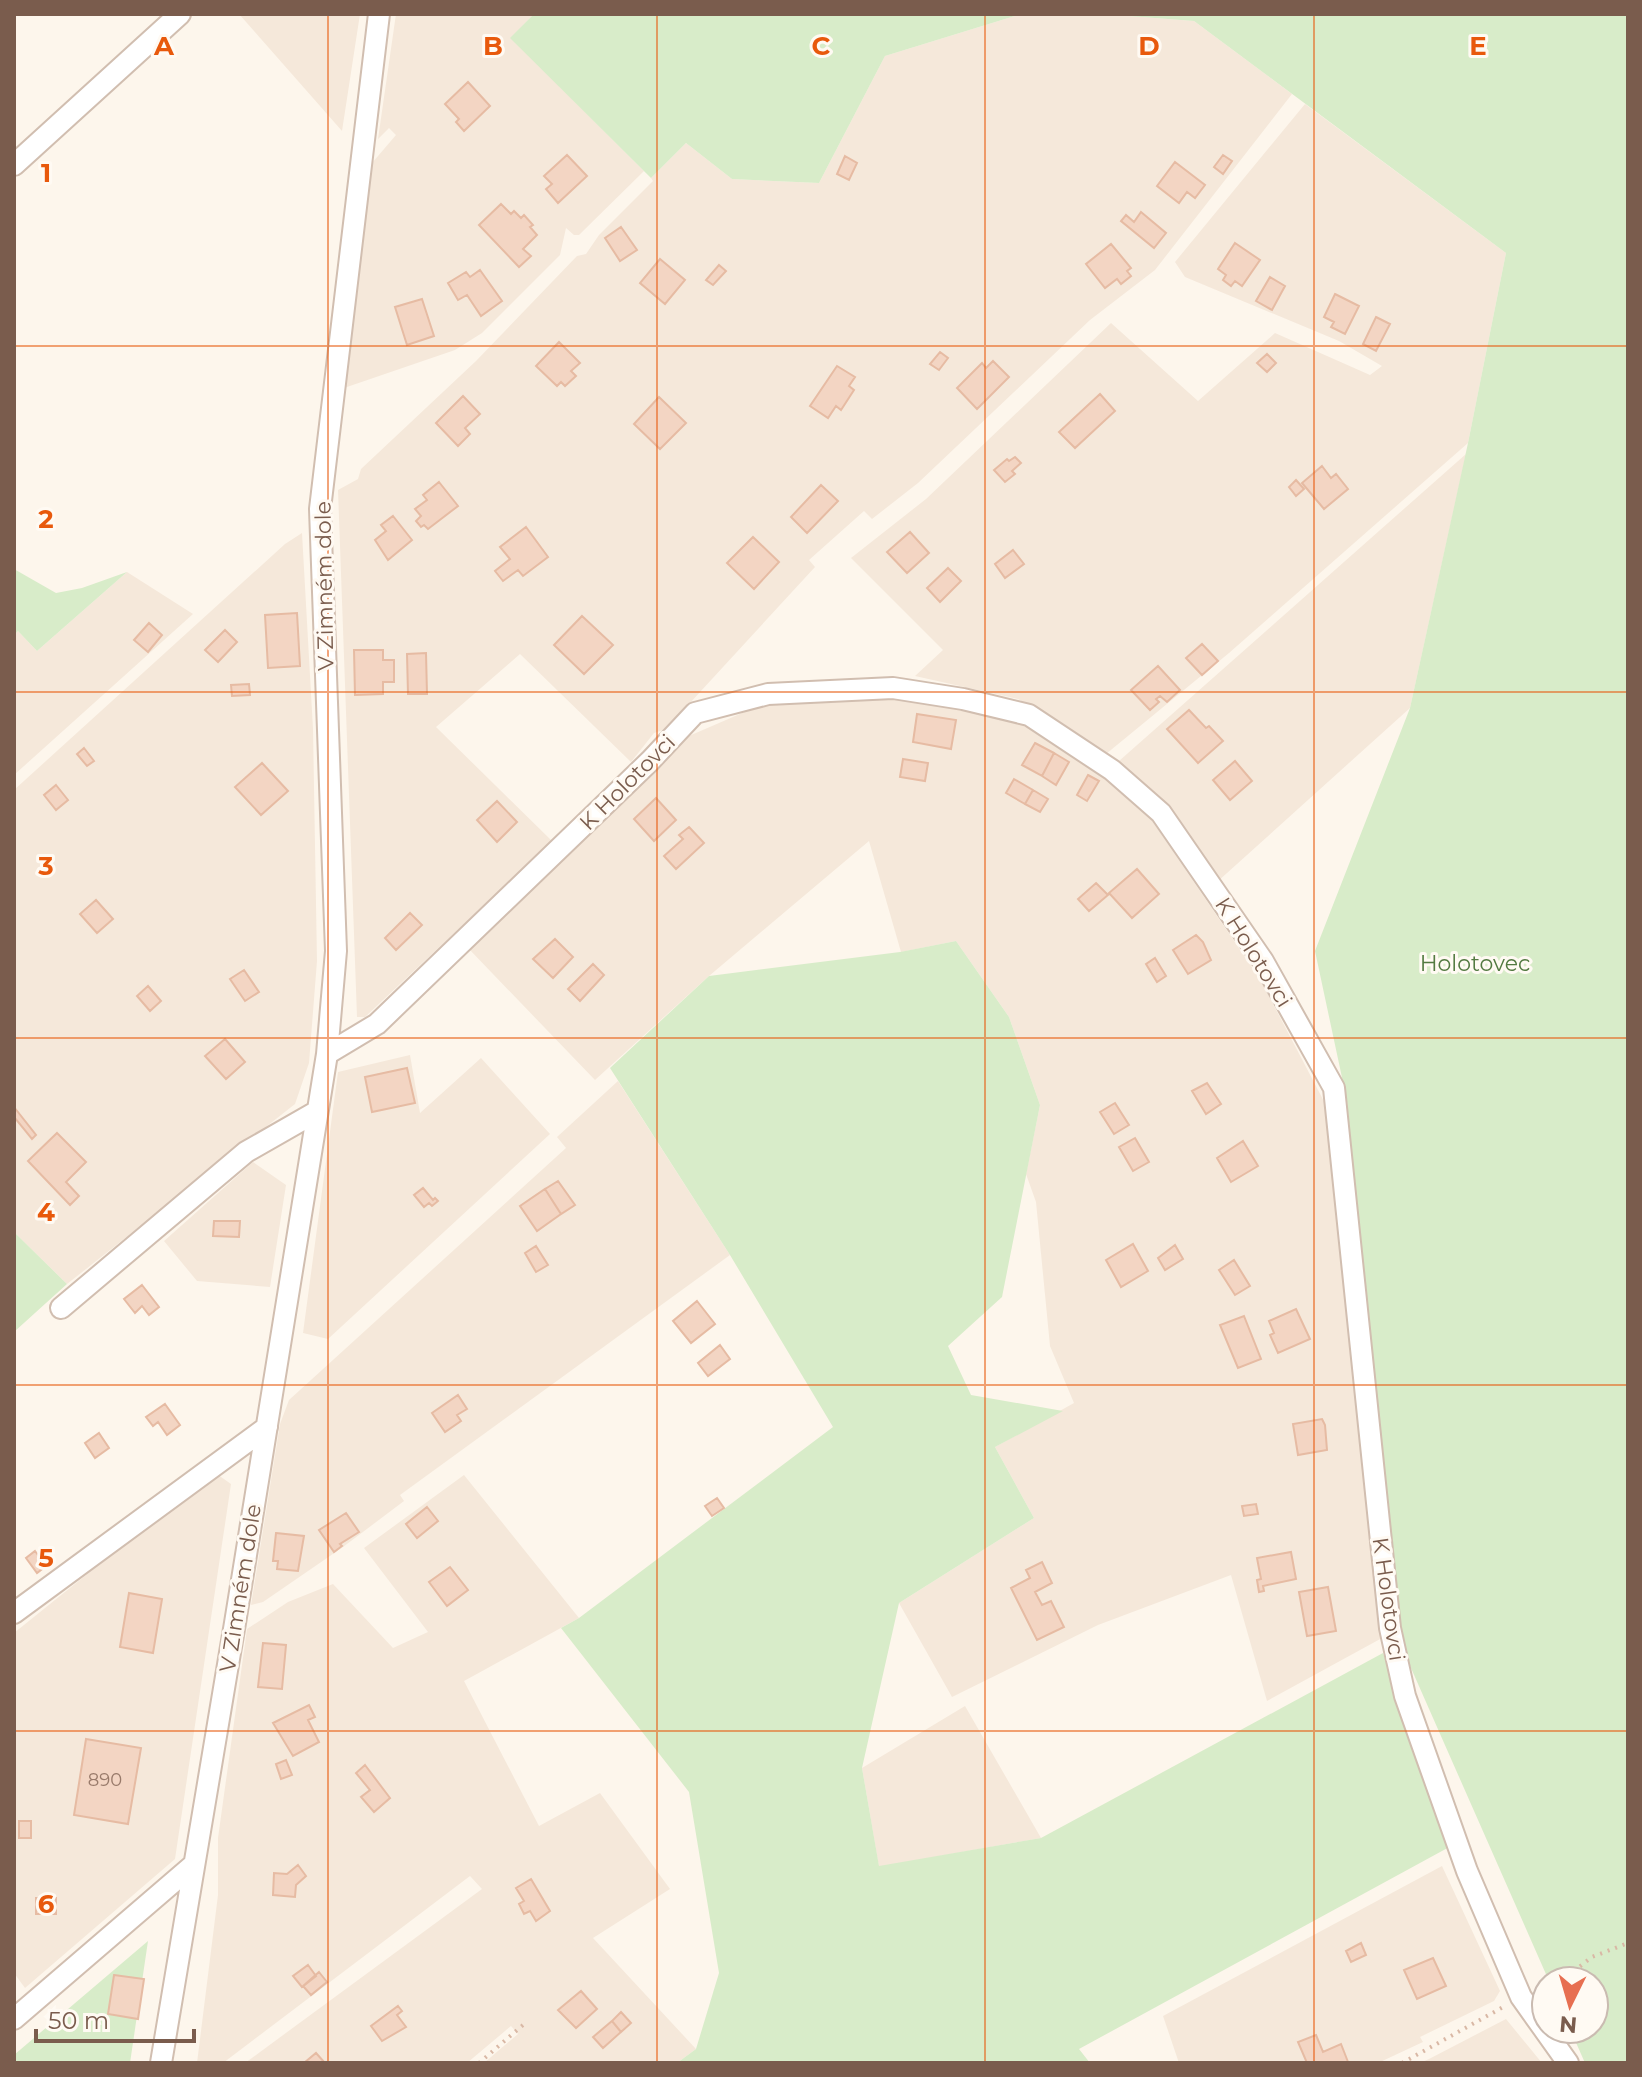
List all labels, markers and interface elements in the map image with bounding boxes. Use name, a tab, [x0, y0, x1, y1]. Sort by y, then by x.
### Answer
text: A	[153, 30, 175, 62]
text: B	[483, 30, 503, 62]
text: C	[812, 30, 831, 62]
text: D	[1138, 30, 1160, 62]
text: E	[1469, 30, 1487, 62]
text: 1	[41, 157, 51, 189]
street label: V Zimném dole	[310, 501, 339, 671]
text: 2	[38, 503, 54, 535]
street label: K Holotovci	[574, 729, 681, 836]
text: 3	[37, 850, 54, 882]
street label: K Holotovci	[1209, 892, 1298, 1012]
park label: Holotovec	[1420, 950, 1530, 977]
text: 4	[37, 1196, 55, 1228]
street label: V Zimném dole	[214, 1502, 267, 1674]
street label: K Holotovci	[1366, 1536, 1411, 1663]
text: 5	[38, 1542, 54, 1574]
house number: 890	[88, 1769, 122, 1791]
text: 6	[38, 1888, 55, 1920]
north arrow	[1530, 1965, 1610, 2045]
scale bar	[36, 1993, 194, 2043]
text: 50 m	[48, 2006, 109, 2035]
text: N	[1558, 2010, 1578, 2039]

